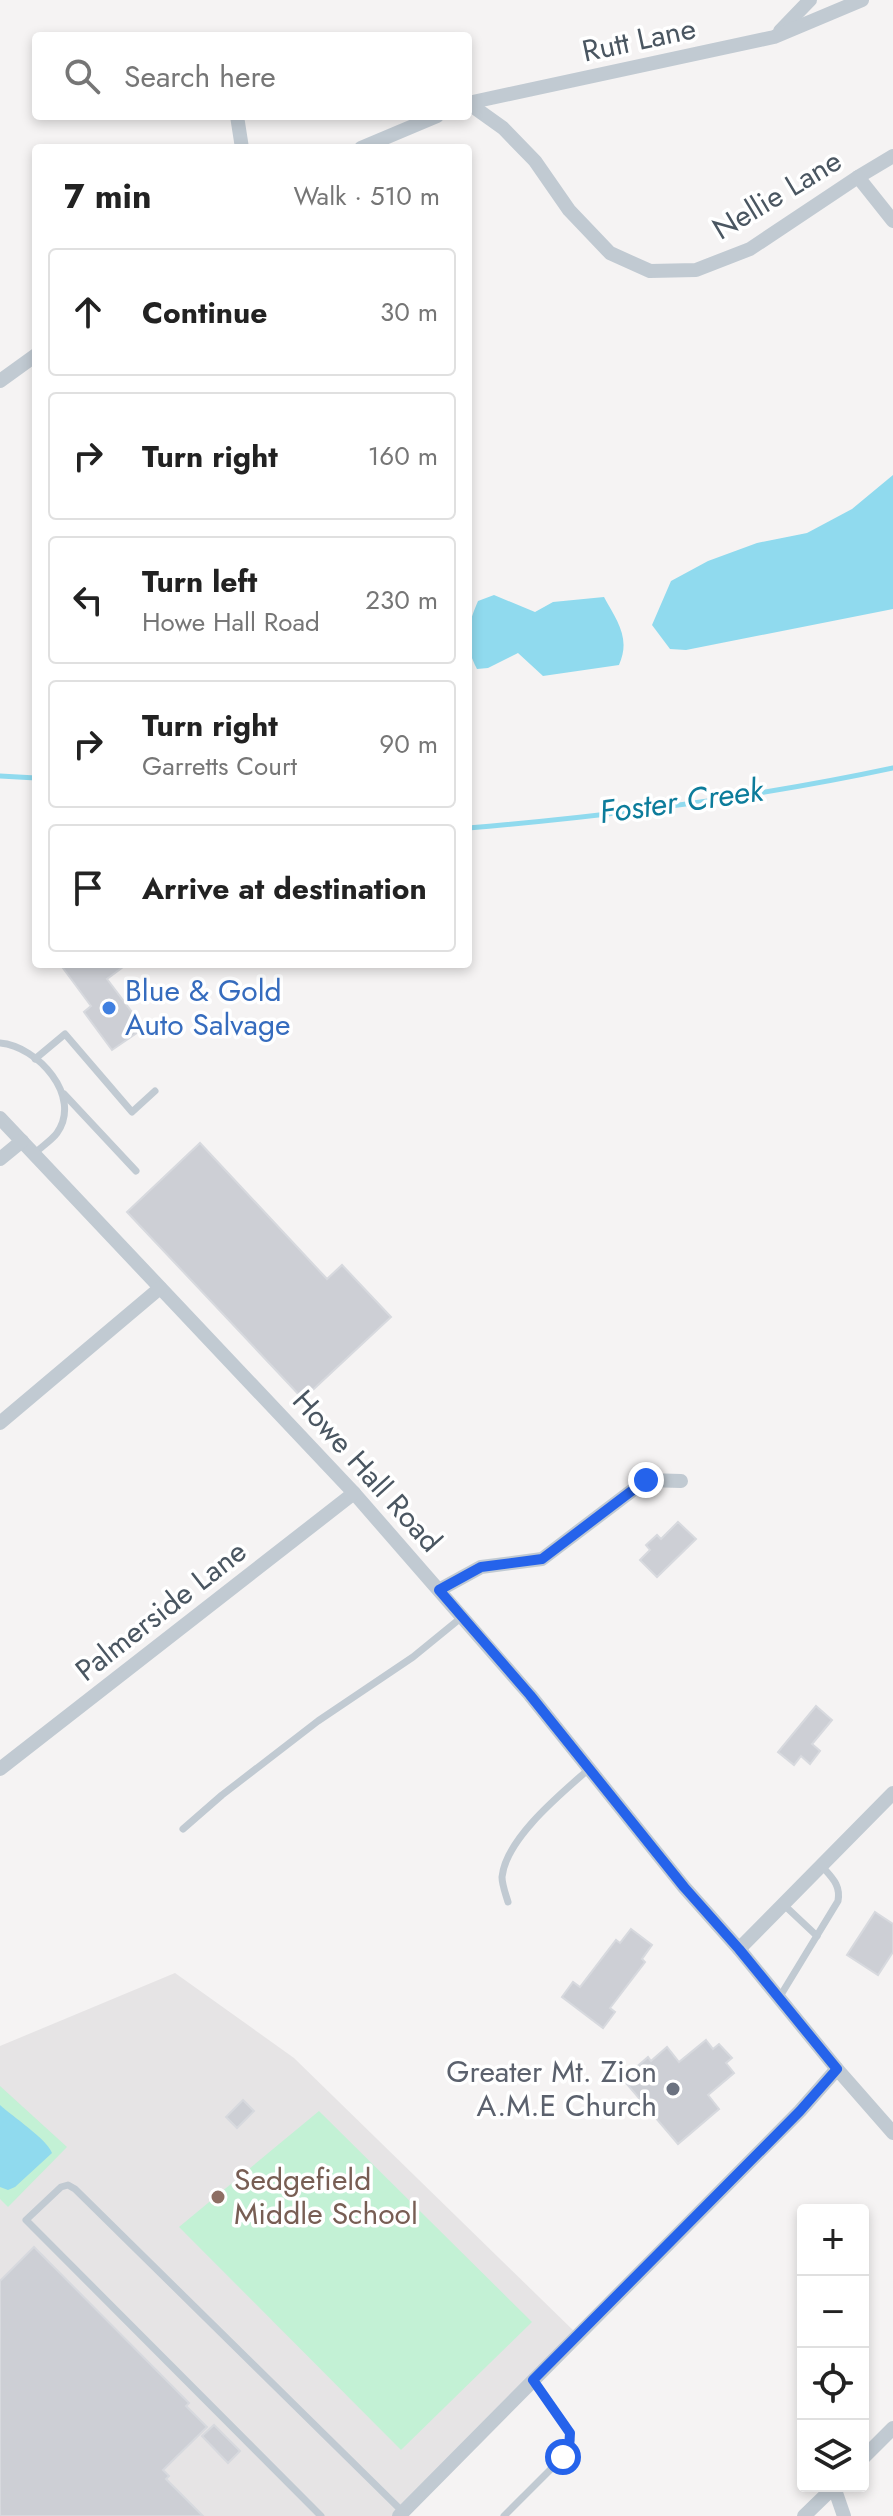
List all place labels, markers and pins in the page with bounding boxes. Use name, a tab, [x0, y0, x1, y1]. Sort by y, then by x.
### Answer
place label: Blue & Gold Auto Salvage	[125, 969, 290, 1046]
marker: Blue & Gold Auto Salvage	[100, 999, 118, 1017]
place label: Greater Mt. Zion A.M.E Church	[446, 2050, 657, 2127]
marker: Greater Mt. Zion A.M.E Church	[664, 2080, 682, 2098]
place label: Sedgefield Middle School	[234, 2158, 418, 2235]
marker: Sedgefield Middle School	[209, 2188, 227, 2206]

